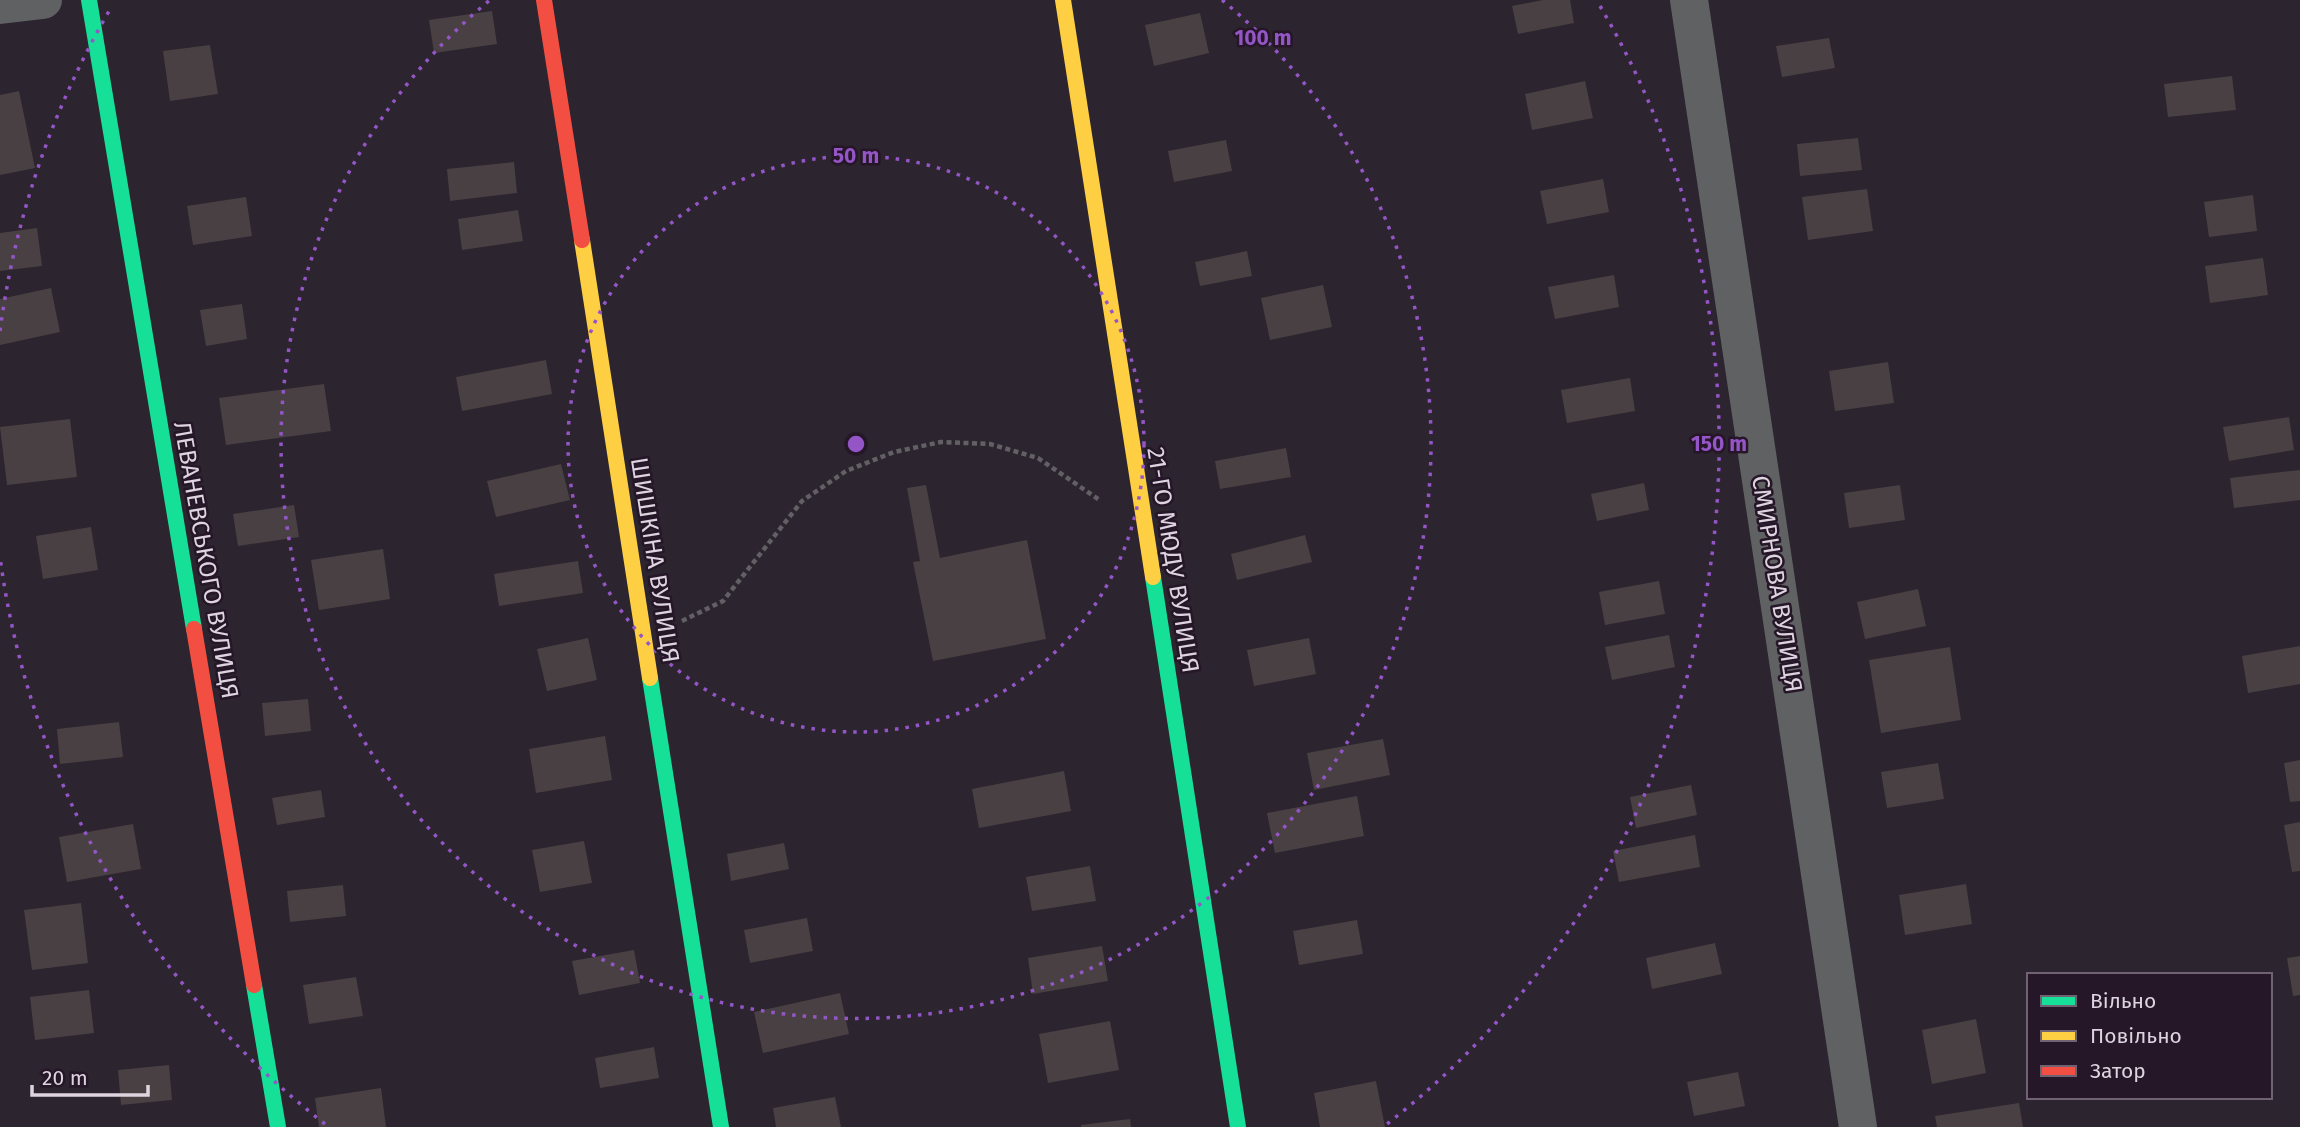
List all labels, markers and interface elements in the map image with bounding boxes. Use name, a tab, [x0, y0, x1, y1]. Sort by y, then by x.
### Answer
text: 100 m	[1234, 25, 1292, 51]
text: 50 m	[833, 143, 879, 169]
street label: ЛЕВАНЕВСЬКОГО ВУЛИЦЯ	[168, 419, 244, 701]
text: 150 m	[1691, 431, 1747, 457]
centre of rings	[844, 432, 868, 456]
street label: 21-ГО МЮДУ ВУЛИЦЯ	[1141, 445, 1205, 675]
street label: ШИШКІНА ВУЛИЦЯ	[625, 455, 685, 665]
street label: СМИРНОВА ВУЛИЦЯ	[1746, 474, 1808, 694]
legend	[2027, 973, 2272, 1099]
text: Вільно	[2090, 988, 2156, 1014]
text: Повільно	[2090, 1023, 2182, 1049]
scale bar	[32, 1054, 147, 1098]
text: Затор	[2090, 1058, 2146, 1084]
text: 20 m	[42, 1065, 88, 1091]

